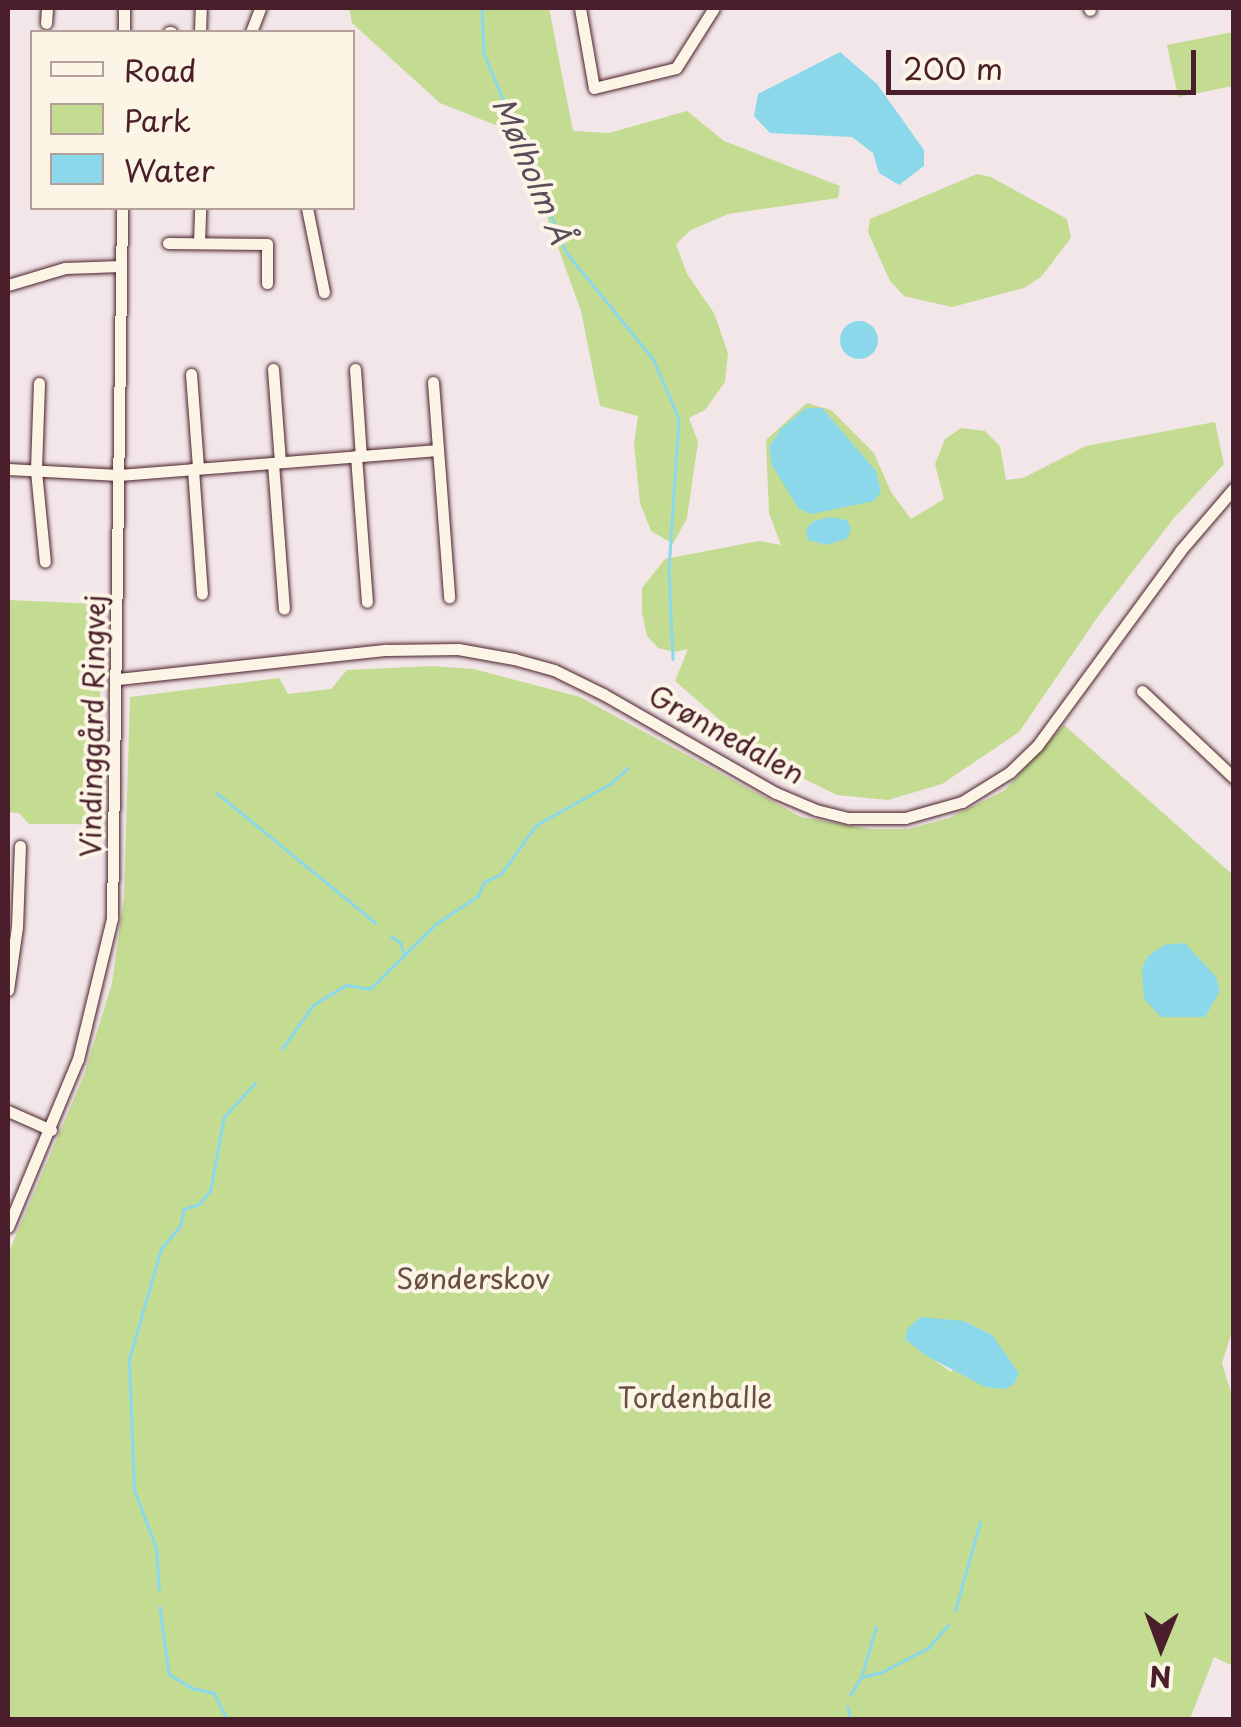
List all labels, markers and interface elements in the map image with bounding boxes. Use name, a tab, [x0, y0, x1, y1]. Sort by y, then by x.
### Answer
legend	[30, 30, 355, 210]
scale bar	[891, 30, 1201, 92]
text: 200 m	[903, 45, 1003, 90]
text: Road	[124, 47, 197, 92]
water label: Mølholm Å	[486, 91, 580, 249]
text: Park	[124, 97, 191, 142]
text: Water	[124, 147, 215, 192]
street label: Vindinggård Ringvej	[73, 592, 111, 860]
street label: Grønnedalen	[643, 677, 811, 791]
park label: Sønderskov	[396, 1261, 550, 1295]
park label: Tordenballe	[618, 1380, 772, 1414]
north arrow	[1111, 1597, 1211, 1697]
text: N	[1149, 1656, 1172, 1699]

